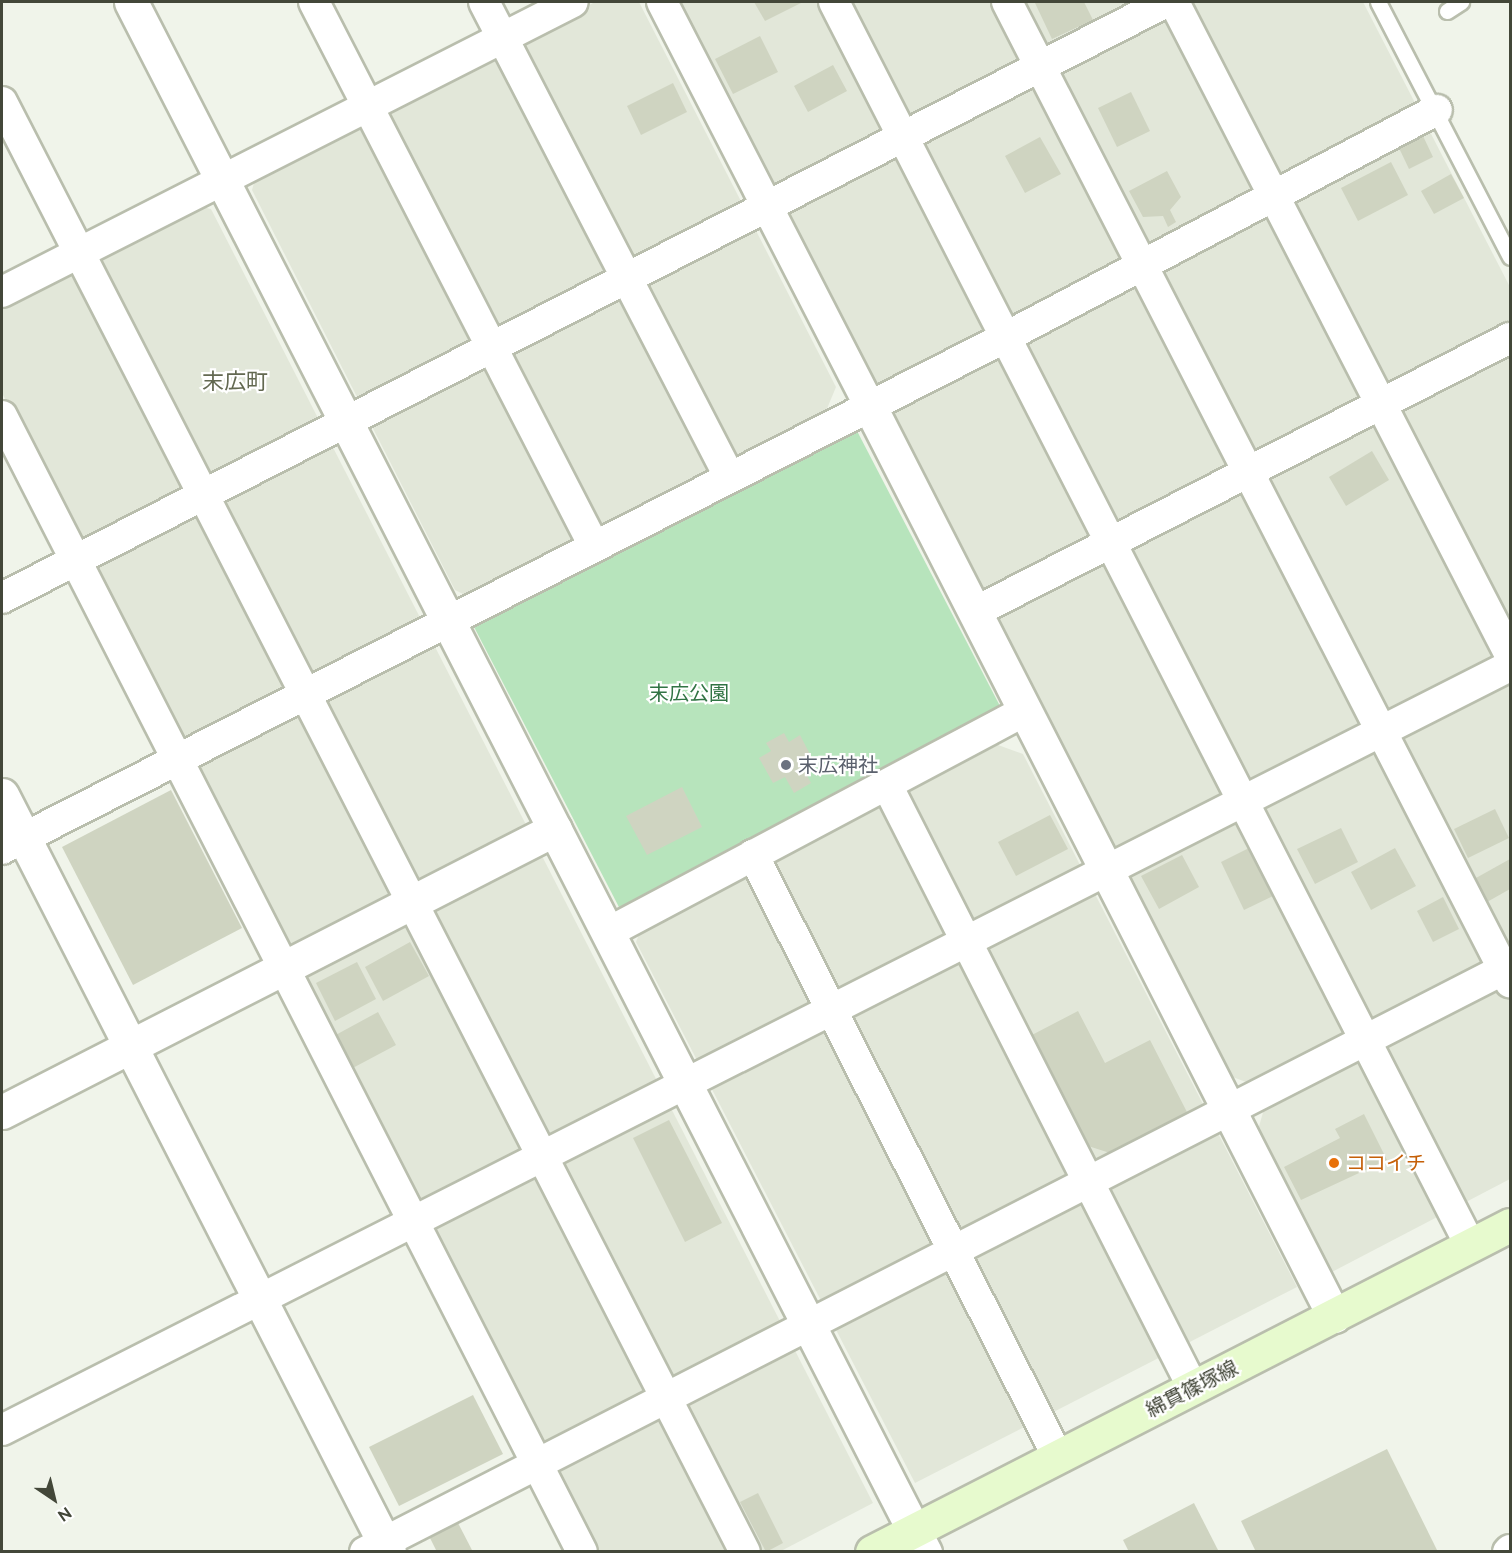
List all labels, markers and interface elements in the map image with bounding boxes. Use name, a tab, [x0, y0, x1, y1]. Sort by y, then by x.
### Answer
district label: 末広町	[202, 369, 268, 395]
park label: 末広公園	[649, 681, 729, 705]
place label: 末広神社	[798, 753, 878, 777]
marker: 末広神社	[779, 758, 793, 772]
place label: ココイチ	[1346, 1151, 1426, 1175]
marker: ココイチ	[1327, 1156, 1341, 1170]
street label: 綿貫篠塚線	[1142, 1356, 1242, 1422]
north arrow	[24, 1469, 84, 1529]
text: N	[54, 1503, 75, 1525]

